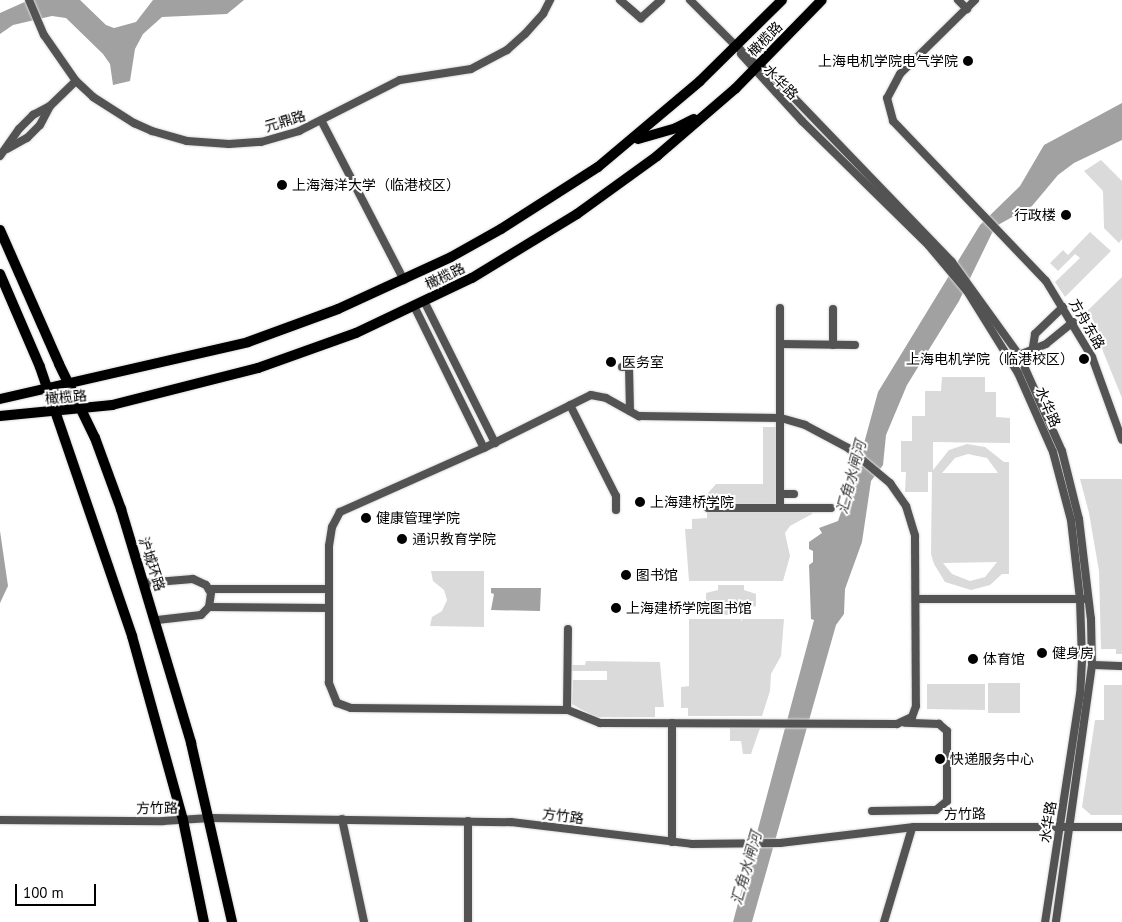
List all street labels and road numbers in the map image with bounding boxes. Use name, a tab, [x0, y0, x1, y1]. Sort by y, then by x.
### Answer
street label: 橄榄路	[744, 18, 786, 60]
street label: 水华路	[760, 61, 802, 103]
street label: 元鼎路	[262, 107, 308, 135]
street label: 橄榄路	[422, 259, 468, 293]
street label: 方舟东路	[1066, 296, 1108, 352]
street label: 水华路	[1032, 384, 1064, 430]
street label: 橄榄路	[44, 387, 88, 407]
street label: 沪城环路	[135, 535, 169, 593]
street label: 方竹路	[136, 799, 178, 817]
street label: 水华路	[1036, 800, 1060, 844]
street label: 方竹路	[541, 805, 585, 827]
street label: 方竹路	[944, 805, 986, 823]

